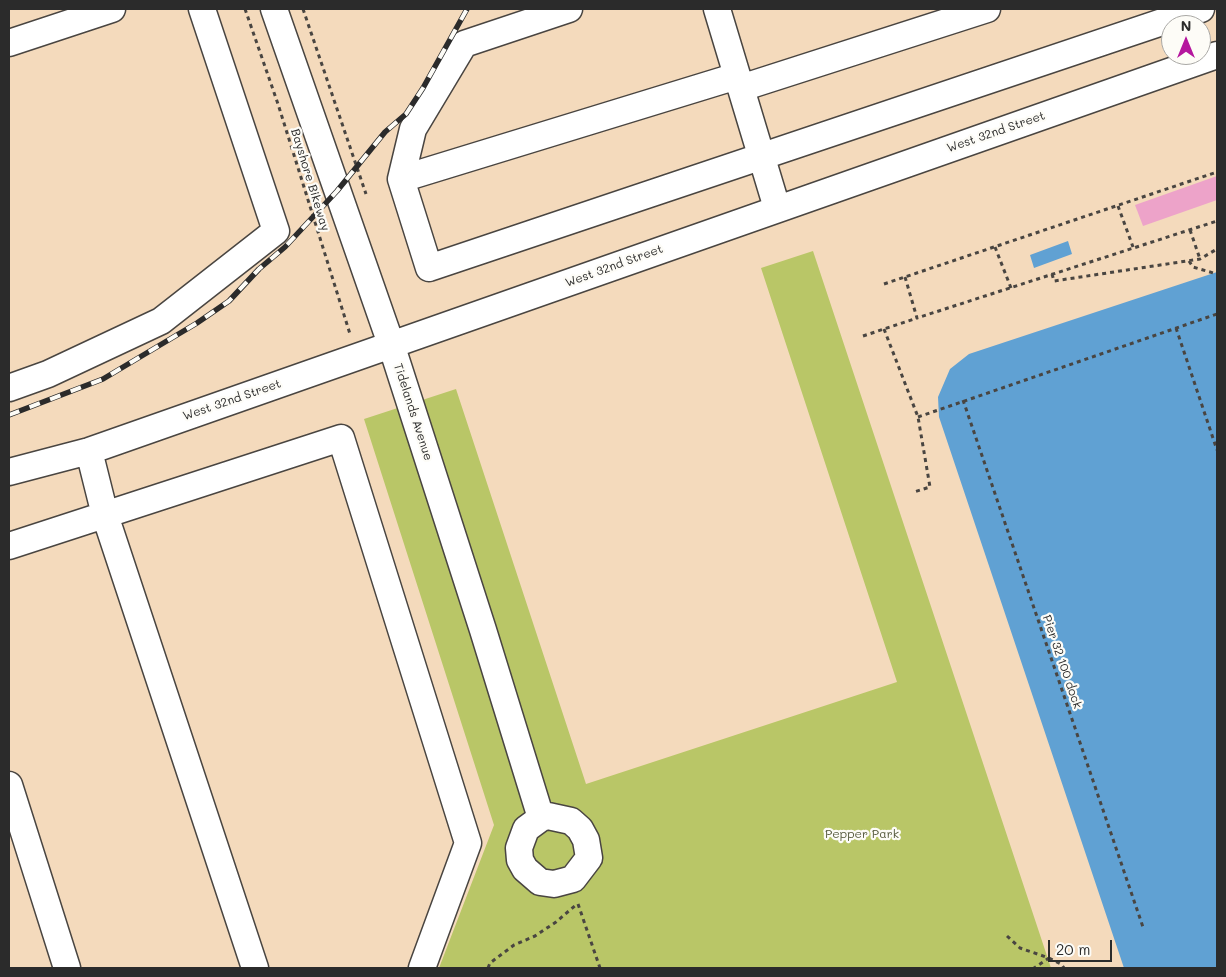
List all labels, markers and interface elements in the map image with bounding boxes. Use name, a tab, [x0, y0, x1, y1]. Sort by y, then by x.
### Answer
north arrow	[1161, 15, 1211, 65]
text: N	[1181, 16, 1191, 35]
street label: West 32nd Street	[945, 108, 1047, 156]
street label: Bayshore Bikeway	[288, 127, 332, 233]
street label: West 32nd Street	[563, 242, 665, 290]
street label: Tidelands Avenue	[390, 362, 436, 462]
street label: West 32nd Street	[181, 376, 283, 424]
street label: Pier 32 100 dock	[1039, 613, 1085, 711]
park label: Pepper Park	[825, 827, 899, 841]
scale bar	[1051, 930, 1115, 962]
text: 20 m	[1056, 939, 1090, 959]

